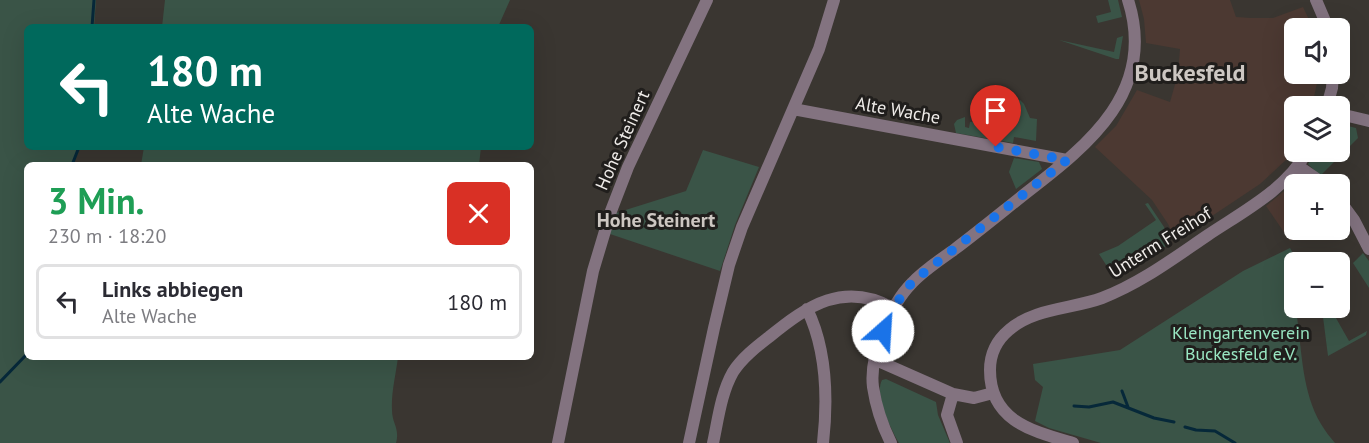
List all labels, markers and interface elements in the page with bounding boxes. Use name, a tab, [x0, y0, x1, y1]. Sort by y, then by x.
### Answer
map controls	[1284, 18, 1350, 318]
button: sound	[1284, 18, 1350, 84]
text: 180 m	[147, 43, 263, 98]
icon: left	[48, 48, 126, 126]
district label: Buckesfeld	[1134, 57, 1246, 88]
pin	[970, 85, 1021, 147]
street label: Hohe Steinert	[590, 87, 654, 193]
street label: Alte Wache	[854, 91, 942, 129]
icon: arrive	[979, 94, 1012, 127]
text: Alte Wache	[147, 96, 275, 130]
button: layers	[1284, 96, 1350, 162]
button: +	[1284, 174, 1350, 240]
text: 3 Min.	[48, 177, 144, 224]
button: close	[447, 182, 510, 245]
street label: Unterm Freihof	[1104, 201, 1217, 283]
district label: Hohe Steinert	[597, 207, 715, 233]
text: 230 m · 18:20	[48, 223, 166, 249]
button: −	[1284, 252, 1350, 318]
text: Links abbiegen	[102, 275, 243, 303]
icon: left	[51, 285, 84, 318]
text: 180 m	[447, 288, 507, 316]
position arrow	[851, 299, 915, 363]
text: Alte Wache	[102, 303, 197, 329]
park label: Kleingartenverein Buckesfeld e.V.	[1172, 321, 1310, 365]

